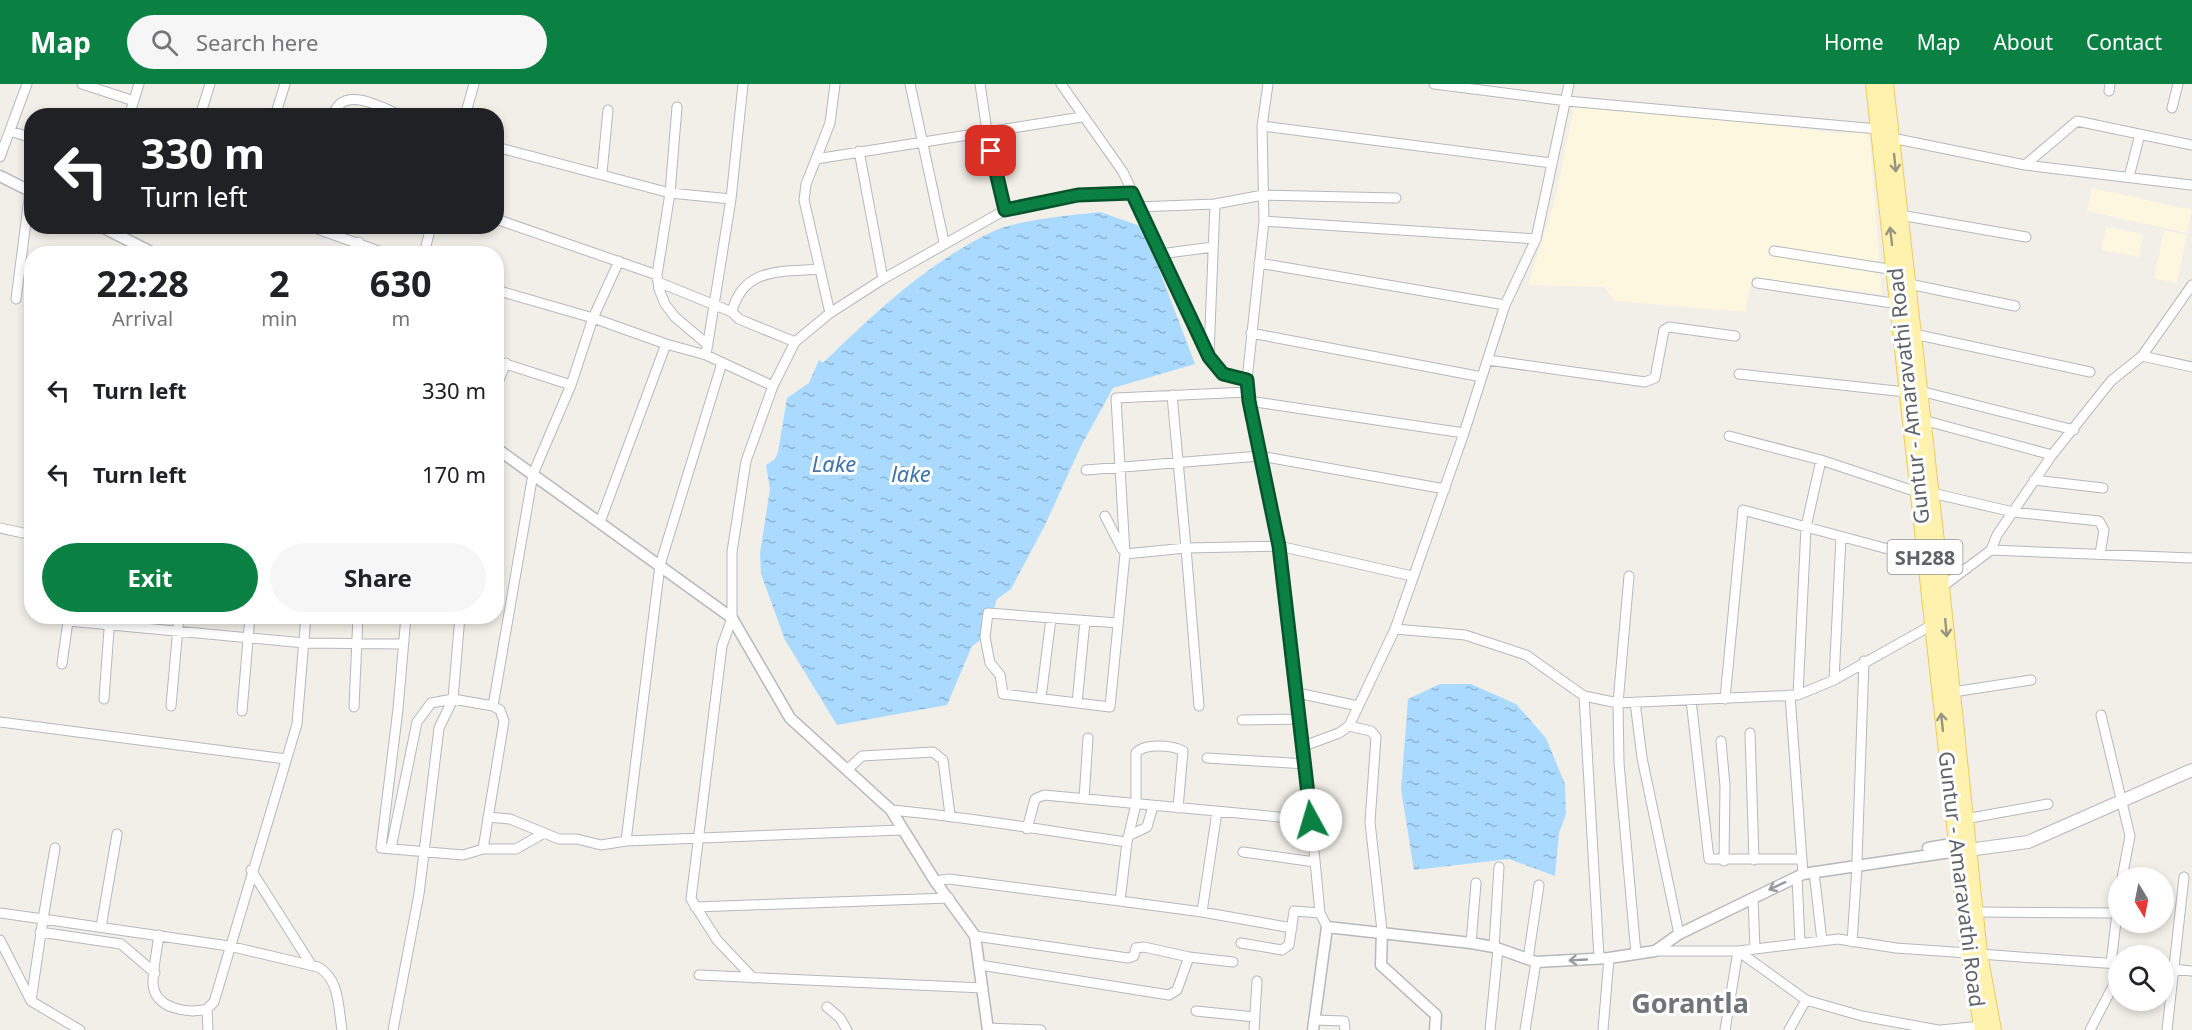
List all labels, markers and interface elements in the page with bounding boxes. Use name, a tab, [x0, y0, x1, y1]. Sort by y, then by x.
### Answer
search box	[127, 15, 547, 69]
text: Map	[30, 23, 91, 61]
icon: search	[148, 26, 181, 59]
text: Search here	[196, 27, 318, 57]
text: Home	[1824, 28, 1884, 56]
text: Map	[1917, 28, 1960, 56]
text: About	[1993, 28, 2053, 56]
text: Contact	[2086, 28, 2162, 56]
text: 330 m	[141, 124, 265, 181]
pin	[965, 125, 1016, 176]
icon: left	[42, 132, 120, 210]
icon: arrive	[974, 134, 1007, 167]
one-way arrow	[1889, 153, 1900, 172]
text: Turn left	[141, 178, 247, 215]
one-way arrow	[1885, 227, 1896, 246]
text: 22:28	[96, 259, 189, 308]
text: 2	[269, 259, 290, 308]
text: 630	[370, 259, 432, 308]
street label: Guntur - Amaravathi Road	[1881, 267, 1935, 525]
text: Arrival	[112, 305, 173, 332]
text: min	[261, 305, 297, 332]
text: m	[391, 305, 410, 332]
icon: left	[42, 374, 75, 407]
text: Turn left	[93, 375, 187, 405]
text: 330 m	[422, 375, 486, 405]
water label: Lake	[812, 448, 856, 478]
icon: left	[42, 458, 75, 491]
water label: lake	[891, 458, 931, 488]
text: Turn left	[93, 459, 187, 489]
text: 170 m	[422, 459, 486, 489]
road number: SH288	[1888, 540, 1962, 574]
button: Exit	[42, 543, 258, 612]
button: Share	[270, 543, 486, 612]
one-way arrow	[1941, 618, 1952, 638]
one-way arrow	[1936, 713, 1947, 733]
street label: Guntur - Amaravathi Road	[1932, 750, 1992, 1008]
position arrow	[1279, 788, 1343, 852]
north arrow	[2108, 867, 2174, 933]
map controls	[2108, 867, 2174, 1011]
one-way arrow	[1769, 881, 1787, 893]
button: search	[2108, 945, 2174, 1011]
one-way arrow	[1568, 954, 1588, 965]
district label: Gorantla	[1631, 984, 1749, 1021]

